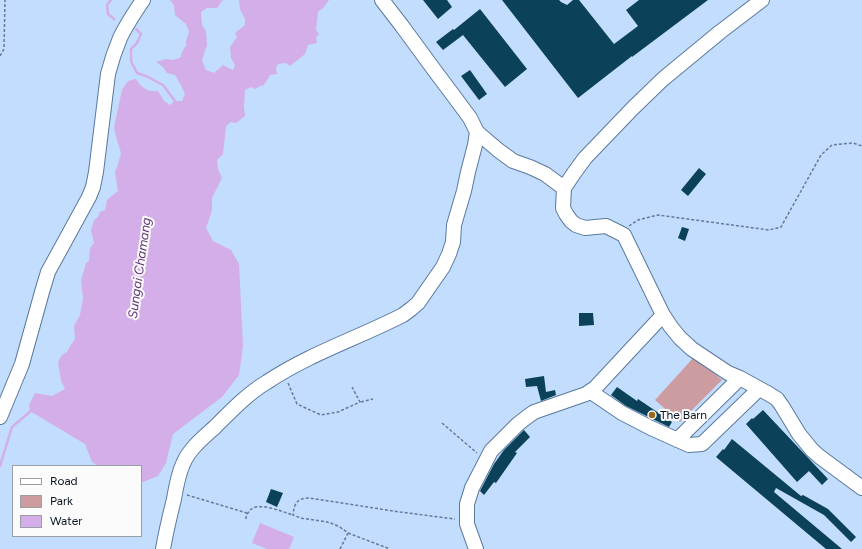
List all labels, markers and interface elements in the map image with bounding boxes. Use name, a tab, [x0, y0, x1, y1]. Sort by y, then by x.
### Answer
water label: Sungai Chamang	[125, 217, 155, 319]
place label: The Barn	[660, 408, 707, 422]
marker: The Barn	[647, 410, 657, 420]
legend	[12, 465, 142, 537]
text: Road	[50, 474, 78, 488]
text: Park	[50, 494, 73, 508]
text: Water	[50, 514, 82, 528]

